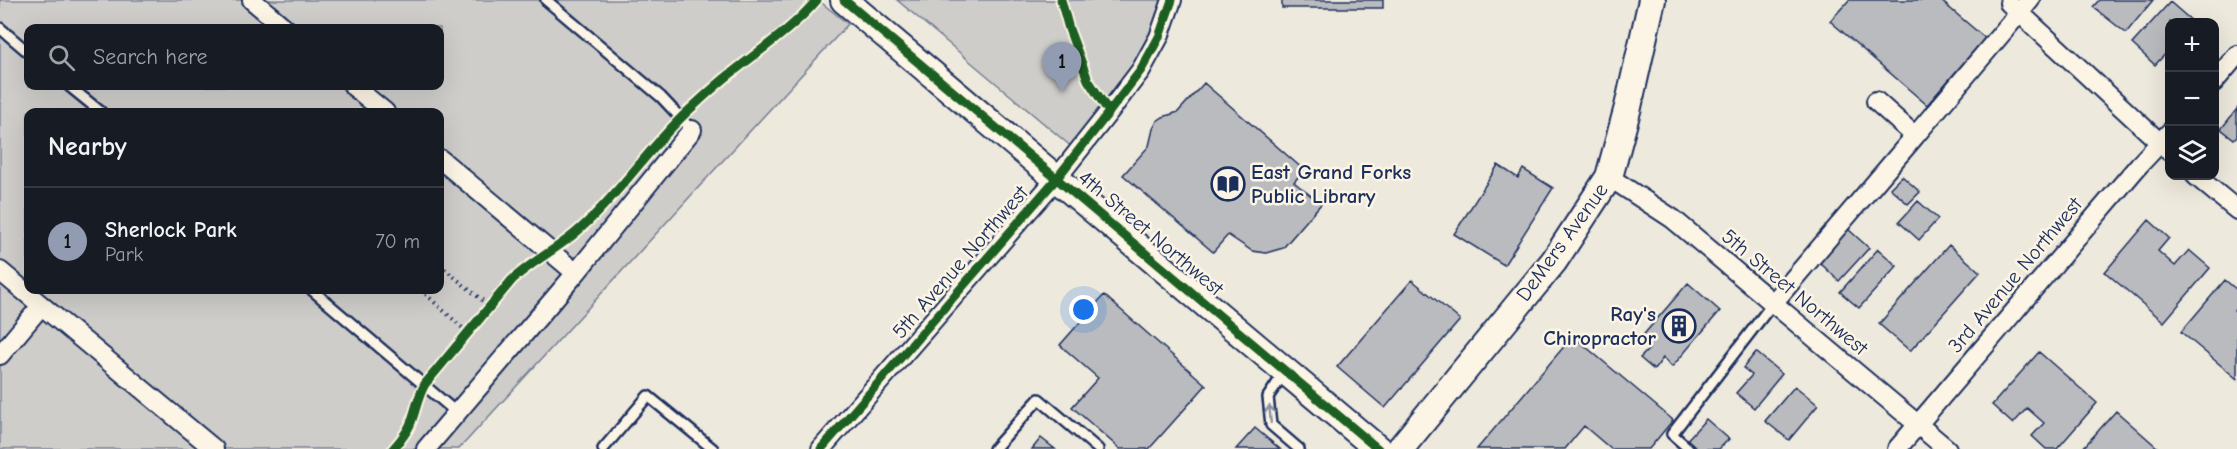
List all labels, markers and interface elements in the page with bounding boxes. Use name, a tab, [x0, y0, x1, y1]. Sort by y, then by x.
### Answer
map controls	[2165, 18, 2219, 180]
button: +	[2165, 18, 2219, 72]
search box	[24, 24, 444, 90]
icon: search	[45, 41, 78, 74]
pin: 1	[1042, 42, 1082, 92]
text: Search here	[93, 44, 208, 70]
button: −	[2165, 72, 2219, 126]
button: layers	[2165, 126, 2219, 180]
text: Nearby	[48, 132, 127, 162]
place label: East Grand Forks Public Library	[1251, 160, 1411, 208]
street label: 4th Street Northwest	[1074, 165, 1229, 301]
library icon: East Grand Forks Public Library	[1210, 166, 1246, 202]
street label: DeMers Avenue	[1511, 178, 1613, 306]
street label: 5th Avenue Northwest	[887, 180, 1034, 343]
street label: 3rd Avenue Northwest	[1943, 192, 2088, 358]
text: Sherlock Park	[105, 217, 237, 243]
street label: 5th Street Northwest	[1717, 224, 1874, 361]
text: 1	[64, 230, 71, 253]
text: 70 m	[375, 230, 420, 253]
text: Park	[105, 243, 143, 266]
your location	[1069, 295, 1098, 324]
place label: Ray's Chiropractor	[1543, 302, 1657, 350]
building icon: Ray's Chiropractor	[1661, 308, 1697, 344]
one-way arrow	[1264, 404, 1275, 424]

